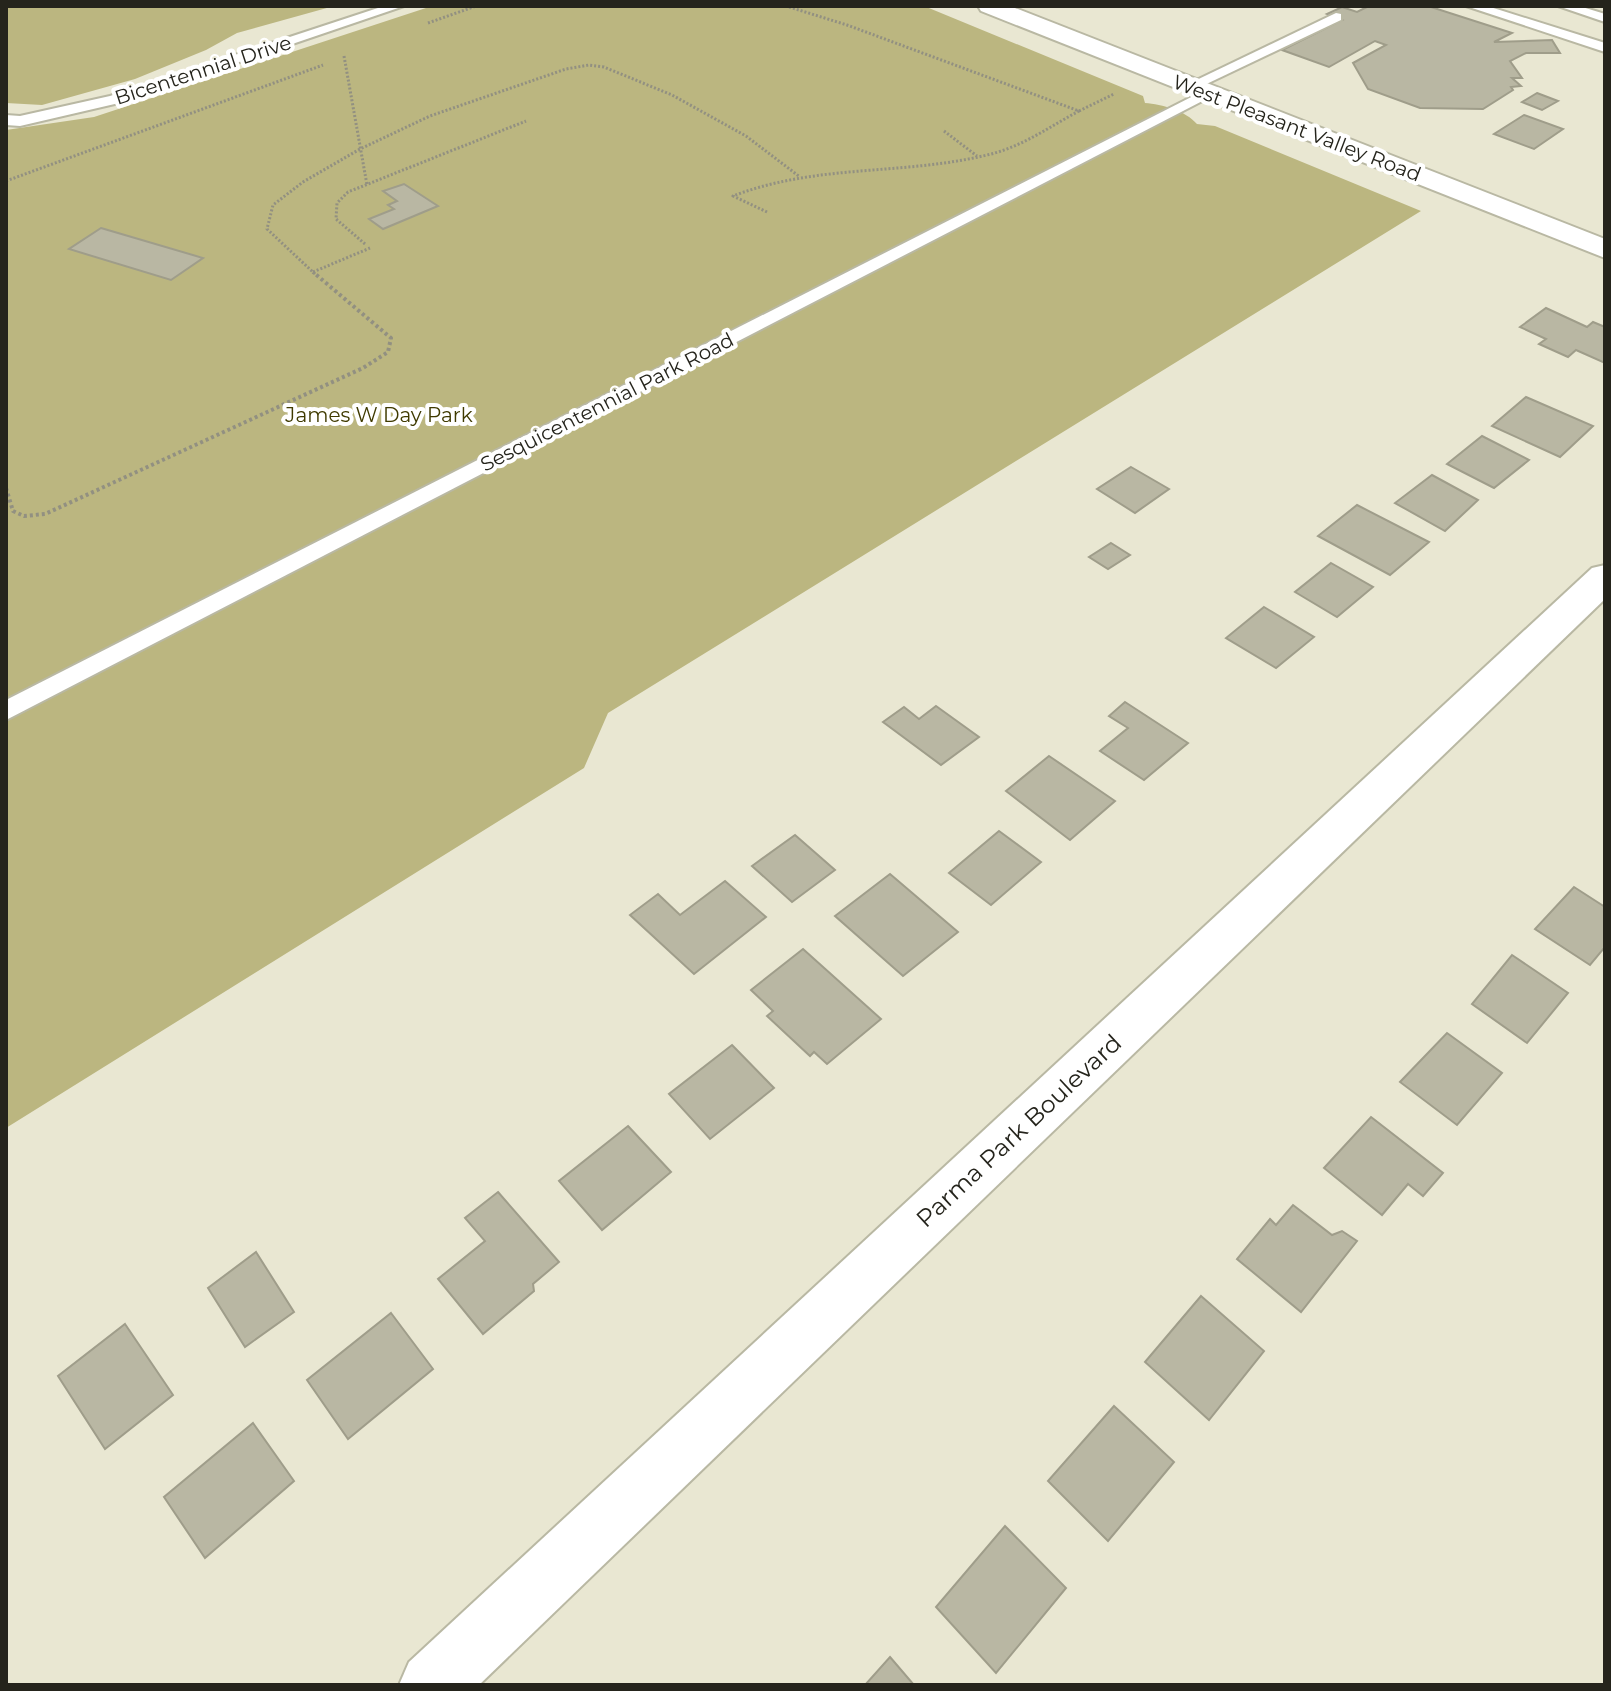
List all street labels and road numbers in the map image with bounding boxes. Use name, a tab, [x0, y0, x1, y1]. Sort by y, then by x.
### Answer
street label: Bicentennial Drive	[112, 30, 294, 110]
street label: West Pleasant Valley Road	[1170, 70, 1424, 186]
street label: Sesquicentennial Park Road	[476, 328, 738, 476]
street label: Parma Park Boulevard	[910, 1028, 1127, 1233]

